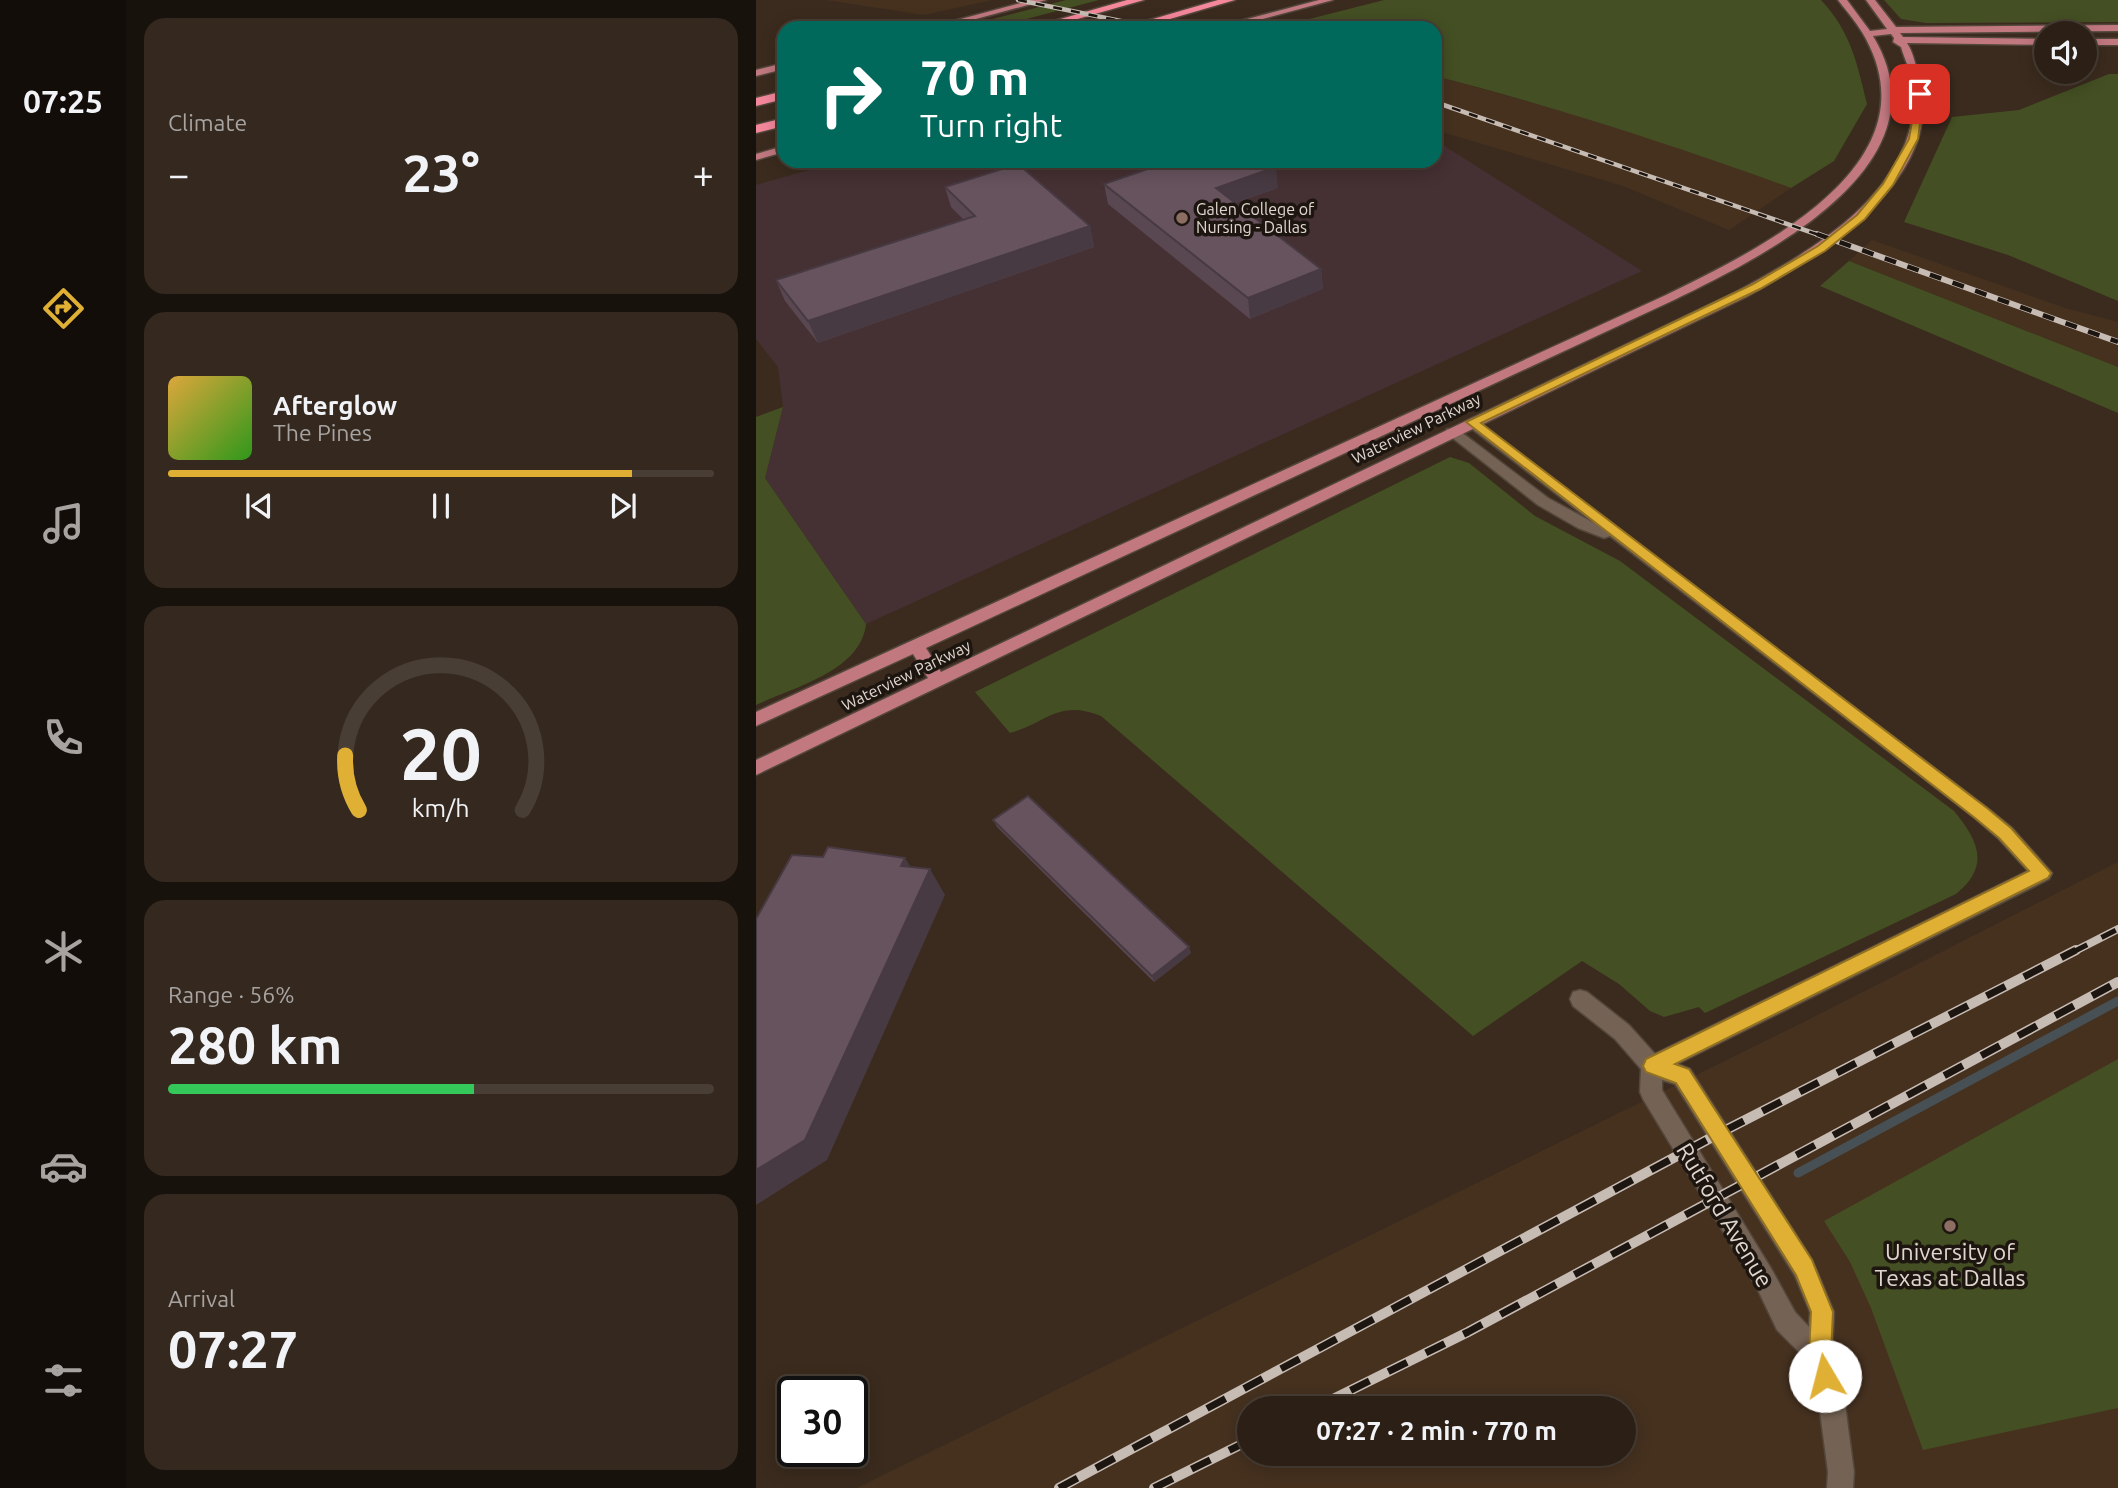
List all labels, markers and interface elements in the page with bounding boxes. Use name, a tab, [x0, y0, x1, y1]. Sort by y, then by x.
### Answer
map controls	[2034, 21, 2097, 84]
button: sound	[2034, 21, 2097, 84]
icon: right	[805, 49, 896, 140]
text: 70 m	[920, 49, 1029, 104]
pin	[1890, 64, 1950, 124]
icon: arrive	[1901, 75, 1939, 113]
text: 07:25	[23, 83, 103, 119]
text: Turn right	[920, 107, 1062, 143]
text: Climate	[168, 110, 247, 135]
text: 23°	[402, 144, 480, 202]
text: −	[168, 153, 189, 195]
text: +	[693, 153, 714, 195]
place label: Galen College of Nursing - Dallas	[1196, 200, 1315, 236]
marker: Galen College of Nursing - Dallas	[1174, 210, 1190, 226]
icon: directions	[39, 284, 88, 333]
street label: Waterview Parkway	[1349, 389, 1484, 467]
text: Afterglow	[273, 391, 397, 420]
text: The Pines	[273, 420, 372, 445]
icon: previous	[240, 487, 278, 525]
icon: pause	[422, 487, 460, 525]
icon: next	[604, 487, 642, 525]
icon: music	[39, 499, 88, 548]
street label: Waterview Parkway	[839, 636, 974, 714]
text: 20	[400, 712, 482, 794]
icon: phone	[39, 713, 88, 762]
text: km/h	[412, 794, 470, 822]
icon: climate	[39, 927, 88, 976]
text: Range · 56%	[168, 982, 295, 1007]
text: 280 km	[168, 1016, 342, 1074]
street label: Rutford Avenue	[1672, 1138, 1778, 1292]
icon: car	[39, 1142, 88, 1191]
marker: University of Texas at Dallas	[1942, 1218, 1958, 1234]
place label: University of Texas at Dallas	[1874, 1239, 2026, 1290]
text: Arrival	[168, 1286, 235, 1311]
text: 07:27	[168, 1320, 298, 1378]
position arrow	[1788, 1339, 1862, 1413]
icon: filters	[39, 1356, 88, 1405]
speed limit sign: 30	[777, 1376, 868, 1467]
text: 07:27 · 2 min · 770 m	[1316, 1416, 1557, 1445]

